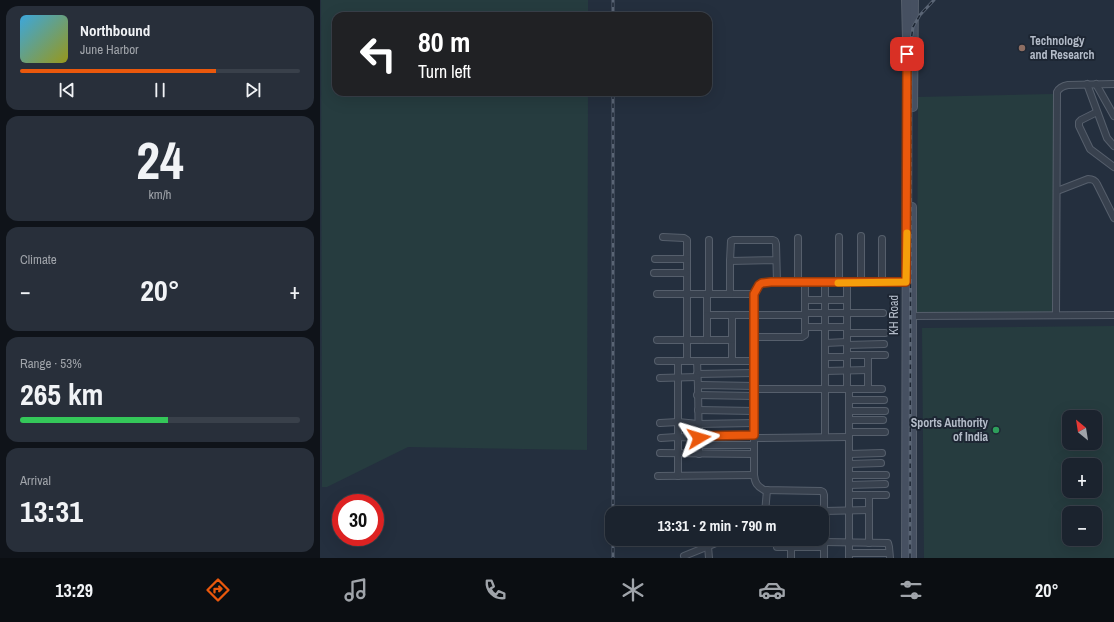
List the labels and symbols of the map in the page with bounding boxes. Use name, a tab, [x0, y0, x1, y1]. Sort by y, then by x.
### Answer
place label: Technology and Research	[1030, 33, 1095, 63]
pin	[890, 37, 924, 71]
marker: Technology and Research	[1017, 43, 1027, 53]
street label: KH Road	[886, 295, 902, 335]
north arrow	[1062, 410, 1102, 450]
place label: Sports Authority of India	[911, 415, 989, 445]
position arrow	[678, 417, 720, 459]
marker: Sports Authority of India	[991, 425, 1001, 435]
speed limit sign: 30	[332, 494, 384, 546]

